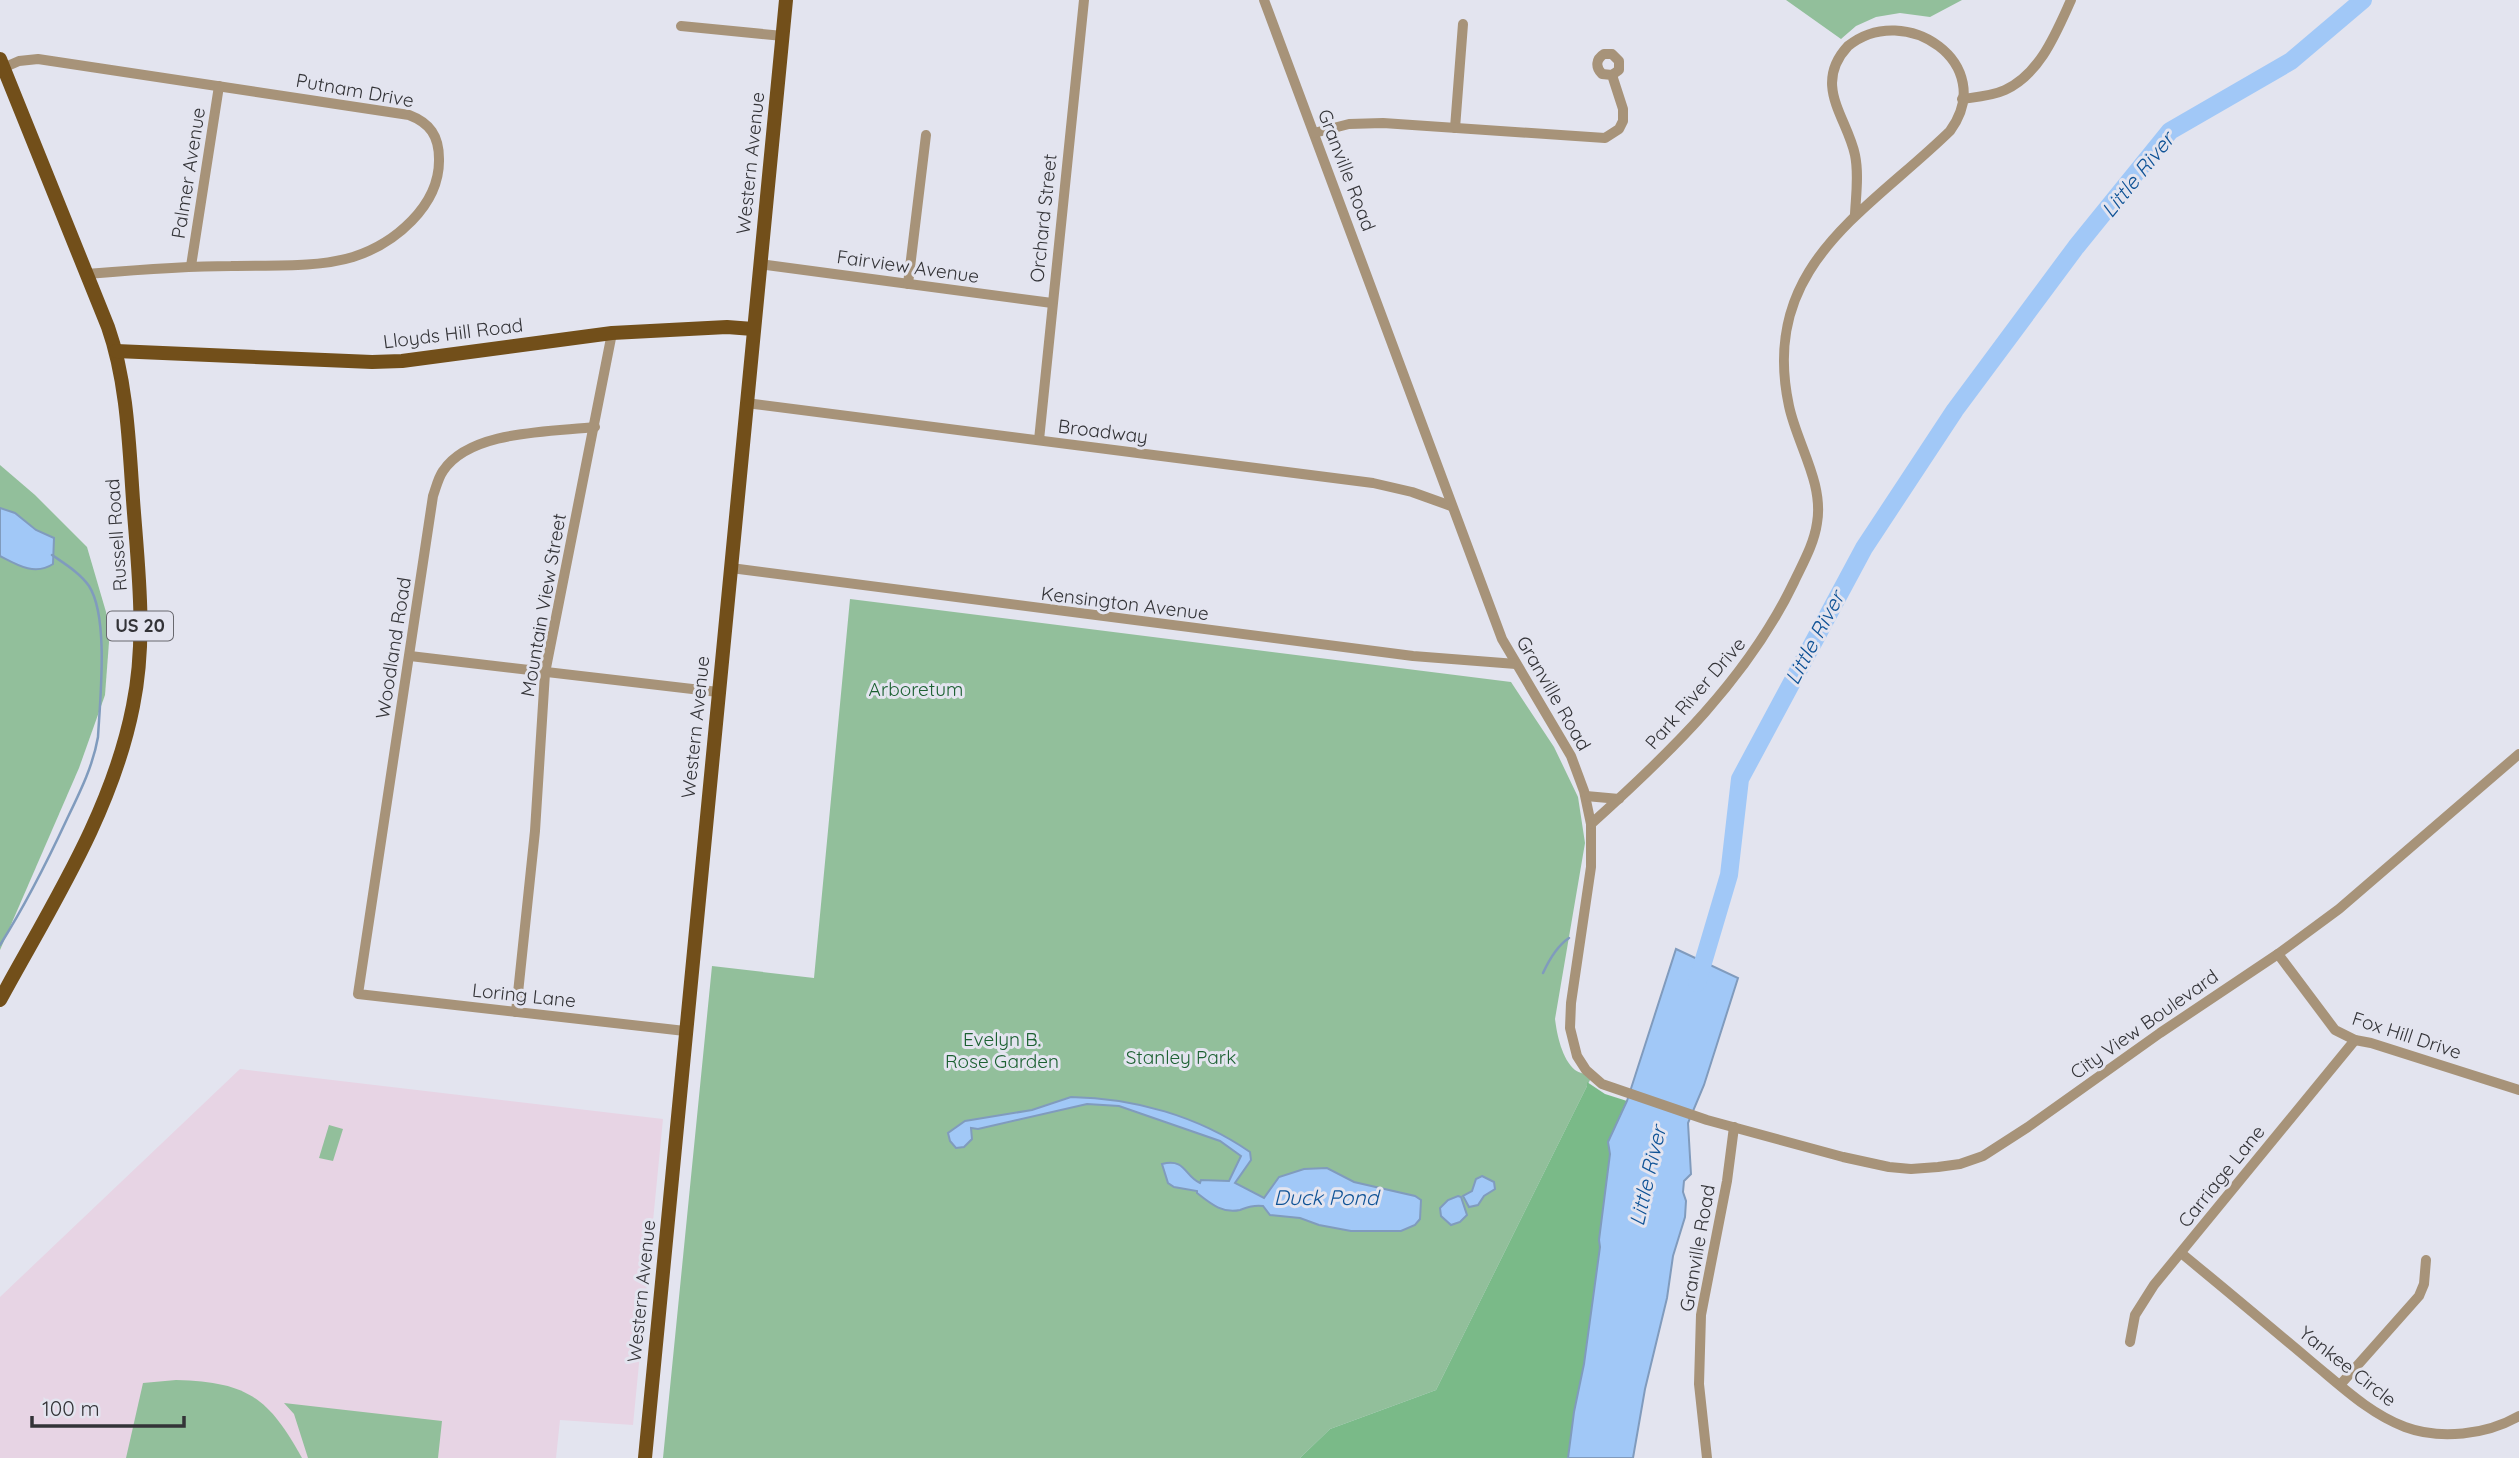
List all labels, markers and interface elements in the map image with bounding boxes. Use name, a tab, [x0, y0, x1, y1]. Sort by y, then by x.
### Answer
street label: Putnam Drive	[294, 68, 416, 112]
street label: Western Avenue	[731, 91, 769, 235]
street label: Palmer Avenue	[166, 106, 210, 240]
street label: Granville Road	[1313, 106, 1381, 234]
water label: Little River	[2095, 124, 2181, 222]
street label: Orchard Street	[1024, 153, 1062, 283]
street label: Fairview Avenue	[835, 244, 981, 288]
street label: Lloyds Hill Road	[382, 313, 524, 353]
street label: Broadway	[1057, 414, 1149, 448]
street label: Russell Road	[100, 478, 132, 592]
street label: Mountain View Street	[515, 511, 571, 699]
street label: Woodland Road	[370, 575, 416, 721]
street label: Kensington Avenue	[1040, 581, 1210, 625]
water label: Little River	[1779, 584, 1851, 689]
road number: US 20	[107, 612, 173, 640]
street label: Granville Road	[1512, 631, 1596, 755]
street label: Park River Drive	[1640, 632, 1750, 754]
street label: Western Avenue	[676, 655, 714, 799]
park label: Arboretum	[869, 677, 963, 701]
street label: City View Boulevard	[2065, 964, 2223, 1084]
street label: Loring Lane	[471, 978, 577, 1012]
street label: Fox Hill Drive	[2349, 1006, 2465, 1064]
park label: Evelyn B. Rose Garden	[945, 1027, 1059, 1073]
park label: Stanley Park	[1126, 1045, 1236, 1069]
water label: Little River	[1623, 1120, 1672, 1228]
street label: Carriage Lane	[2172, 1120, 2270, 1232]
street label: Granville Road	[1674, 1183, 1720, 1313]
water label: Duck Pond	[1274, 1184, 1381, 1210]
street label: Western Avenue	[622, 1219, 660, 1363]
street label: Yankee Circle	[2294, 1321, 2402, 1411]
scale bar	[32, 1384, 184, 1428]
text: 100 m	[42, 1395, 100, 1421]

